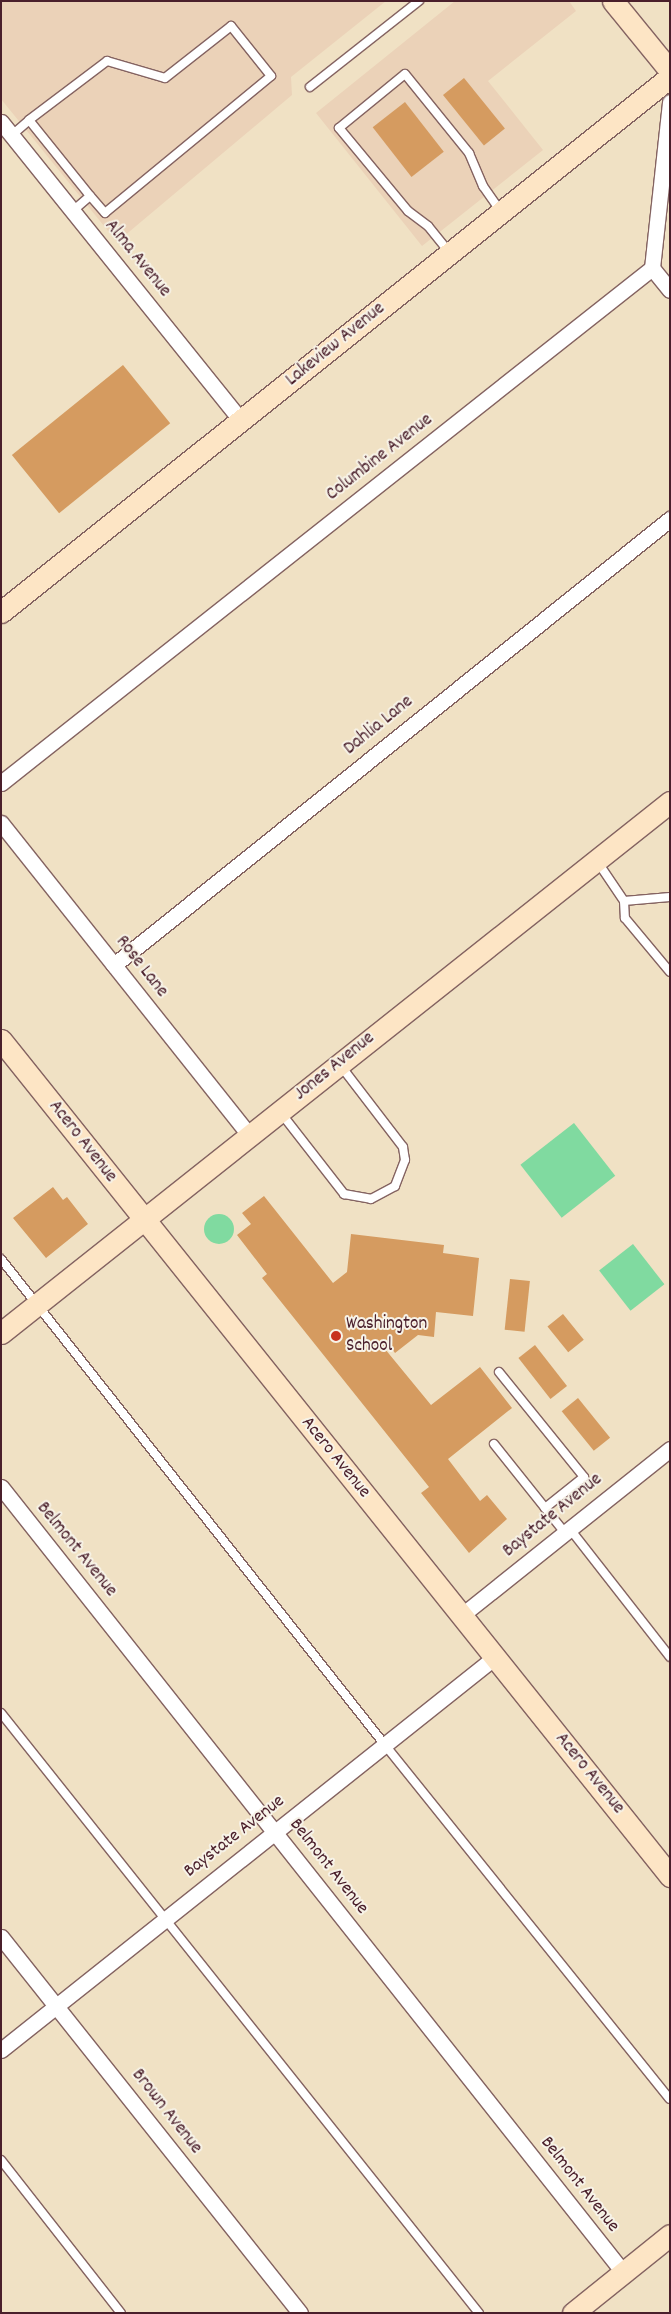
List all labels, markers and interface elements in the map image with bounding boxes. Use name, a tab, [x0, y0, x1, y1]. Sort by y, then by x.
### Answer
street label: Alma Avenue	[99, 216, 175, 302]
street label: Lakeview Avenue	[282, 298, 390, 392]
street label: Columbine Avenue	[322, 409, 438, 507]
street label: Dahlia Lane	[340, 691, 418, 761]
street label: Rose Lane	[110, 932, 172, 1002]
street label: Jones Avenue	[290, 1028, 380, 1106]
street label: Acero Avenue	[43, 1096, 121, 1188]
place label: Washington School	[346, 1314, 427, 1358]
marker: Washington School	[330, 1330, 342, 1342]
street label: Acero Avenue	[295, 1413, 375, 1503]
street label: Baystate Avenue	[499, 1469, 607, 1563]
street label: Belmont Avenue	[31, 1498, 121, 1602]
street label: Acero Avenue	[549, 1729, 629, 1819]
street label: Baystate Avenue	[180, 1791, 290, 1883]
street label: Belmont Avenue	[283, 1814, 373, 1920]
street label: Brown Avenue	[126, 2065, 206, 2159]
street label: Belmont Avenue	[534, 2132, 624, 2238]

